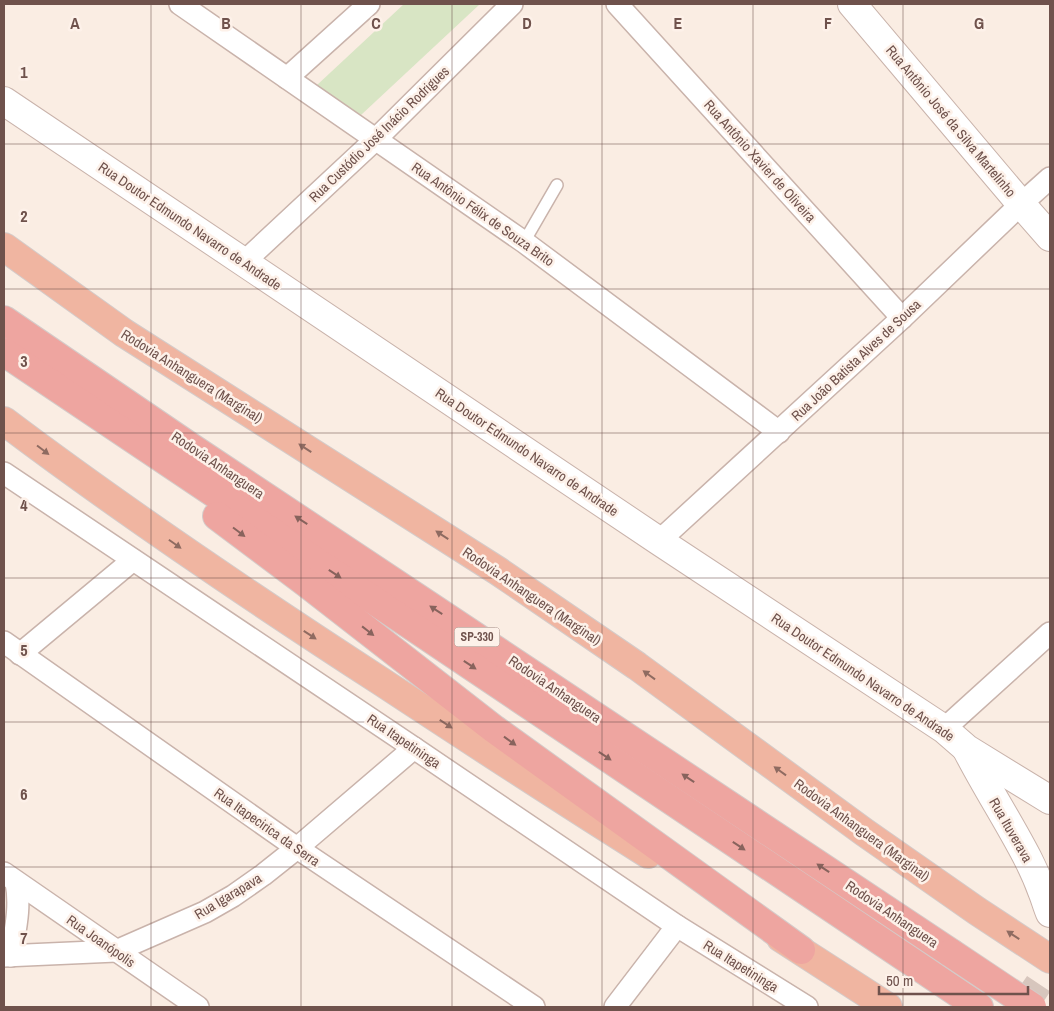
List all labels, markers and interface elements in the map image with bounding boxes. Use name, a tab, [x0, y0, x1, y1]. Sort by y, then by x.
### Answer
text: A	[70, 12, 80, 34]
text: B	[221, 12, 231, 34]
text: C	[371, 12, 381, 34]
text: D	[522, 12, 532, 34]
text: E	[674, 12, 683, 34]
text: F	[824, 12, 832, 34]
text: G	[974, 12, 984, 34]
street label: Rua Antônio José da Silva Martelinho	[882, 41, 1020, 201]
text: 1	[20, 61, 28, 83]
street label: Rua Custódio José Inácio Rodrigues	[305, 62, 453, 206]
street label: Rua Antônio Xavier de Oliveira	[700, 96, 820, 226]
street label: Rua Doutor Edmundo Navarro de Andrade	[95, 158, 285, 294]
street label: Rua Antônio Félix de Souza Brito	[408, 158, 558, 270]
text: 2	[20, 205, 28, 227]
street label: Rua João Batista Alves de Sousa	[788, 295, 925, 425]
street label: Rodovia Anhanguera (Marginal)	[118, 325, 266, 427]
text: 3	[20, 350, 28, 372]
street label: Rua Doutor Edmundo Navarro de Andrade	[432, 384, 622, 520]
street label: Rodovia Anhanguera	[168, 427, 268, 503]
one-way arrow	[298, 443, 312, 452]
one-way arrow	[36, 445, 49, 456]
text: 4	[20, 494, 28, 516]
one-way arrow	[294, 515, 307, 525]
one-way arrow	[232, 527, 245, 538]
one-way arrow	[435, 531, 448, 540]
one-way arrow	[169, 539, 182, 549]
street label: Rodovia Anhanguera (Marginal)	[459, 543, 605, 649]
one-way arrow	[328, 569, 342, 579]
one-way arrow	[429, 605, 443, 615]
street label: Rua Doutor Edmundo Navarro de Andrade	[768, 609, 958, 745]
one-way arrow	[361, 626, 375, 636]
road number: SP-330	[454, 628, 500, 646]
one-way arrow	[303, 630, 317, 640]
text: 5	[20, 639, 28, 661]
street label: Rodovia Anhanguera	[505, 651, 605, 727]
one-way arrow	[463, 660, 477, 670]
one-way arrow	[642, 670, 656, 680]
street label: Rua Itapetininga	[364, 710, 445, 773]
one-way arrow	[439, 719, 453, 729]
one-way arrow	[504, 736, 517, 746]
one-way arrow	[598, 751, 611, 760]
one-way arrow	[773, 766, 787, 776]
one-way arrow	[681, 773, 694, 782]
street label: Rodovia Anhanguera (Marginal)	[791, 775, 934, 885]
text: 6	[20, 783, 28, 805]
street label: Rua Itapecirica da Serra	[211, 784, 324, 871]
street label: Rua Ituverava	[985, 795, 1037, 866]
one-way arrow	[733, 842, 746, 851]
one-way arrow	[816, 863, 830, 873]
street label: Rua Igarapava	[191, 869, 265, 923]
street label: Rodovia Anhanguera	[842, 876, 942, 952]
street label: Rua Joanópolis	[63, 911, 139, 971]
text: 7	[20, 927, 28, 949]
one-way arrow	[1007, 930, 1020, 940]
street label: Rua Itapetininga	[700, 936, 782, 996]
scale bar	[879, 964, 1028, 996]
text: 50 m	[886, 970, 913, 991]

